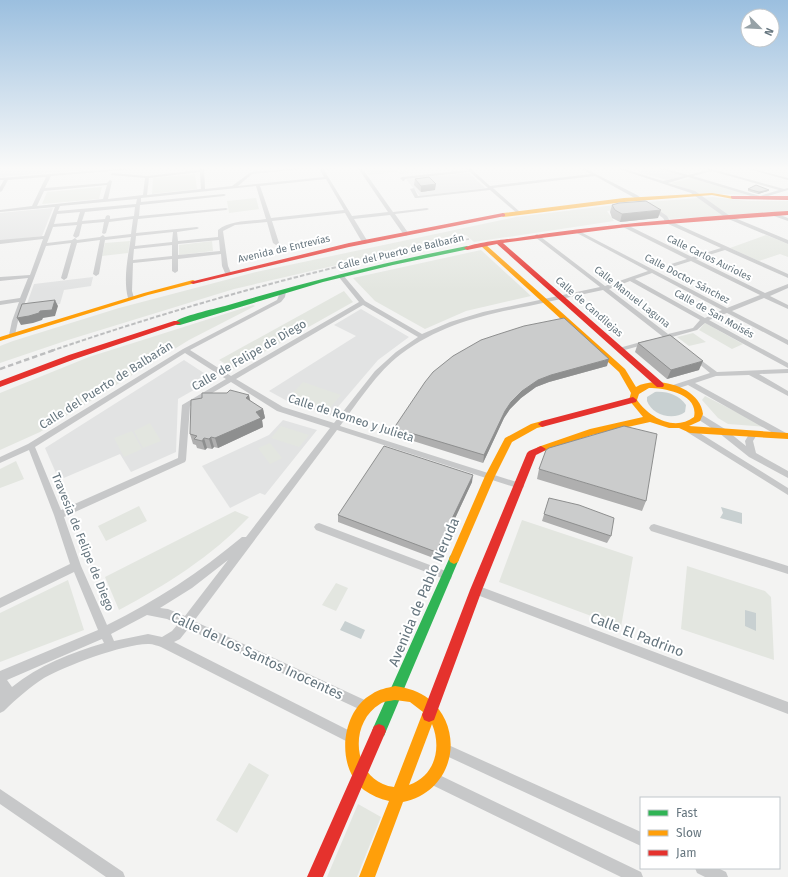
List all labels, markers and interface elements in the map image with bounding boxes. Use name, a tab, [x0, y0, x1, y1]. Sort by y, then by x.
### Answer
north arrow	[740, 8, 780, 48]
text: N	[761, 26, 776, 38]
street label: Avenida de Entrevías	[236, 231, 332, 265]
street label: Calle del Puerto de Balbarán	[337, 232, 465, 272]
street label: Calle Carlos Aurioles	[665, 232, 754, 284]
street label: Calle Doctor Sánchez	[642, 251, 732, 307]
street label: Calle Manuel Laguna	[592, 264, 672, 330]
street label: Calle de Candilejas	[553, 274, 625, 340]
street label: Calle de San Moisés	[672, 287, 756, 341]
street label: Calle de Felipe de Diego	[189, 316, 309, 394]
street label: Calle del Puerto de Balbarán	[37, 338, 175, 432]
street label: Calle de Romeo y Julieta	[286, 391, 416, 445]
street label: Travesía de Felipe de Diego	[49, 471, 117, 613]
street label: Avenida de Pablo Neruda	[385, 515, 463, 669]
street label: Calle de Los Santos Inocentes	[168, 609, 346, 704]
street label: Calle El Padrino	[588, 609, 686, 661]
legend	[640, 797, 780, 869]
text: Fast	[676, 806, 698, 820]
text: Slow	[676, 826, 702, 840]
text: Jam	[676, 846, 696, 860]

